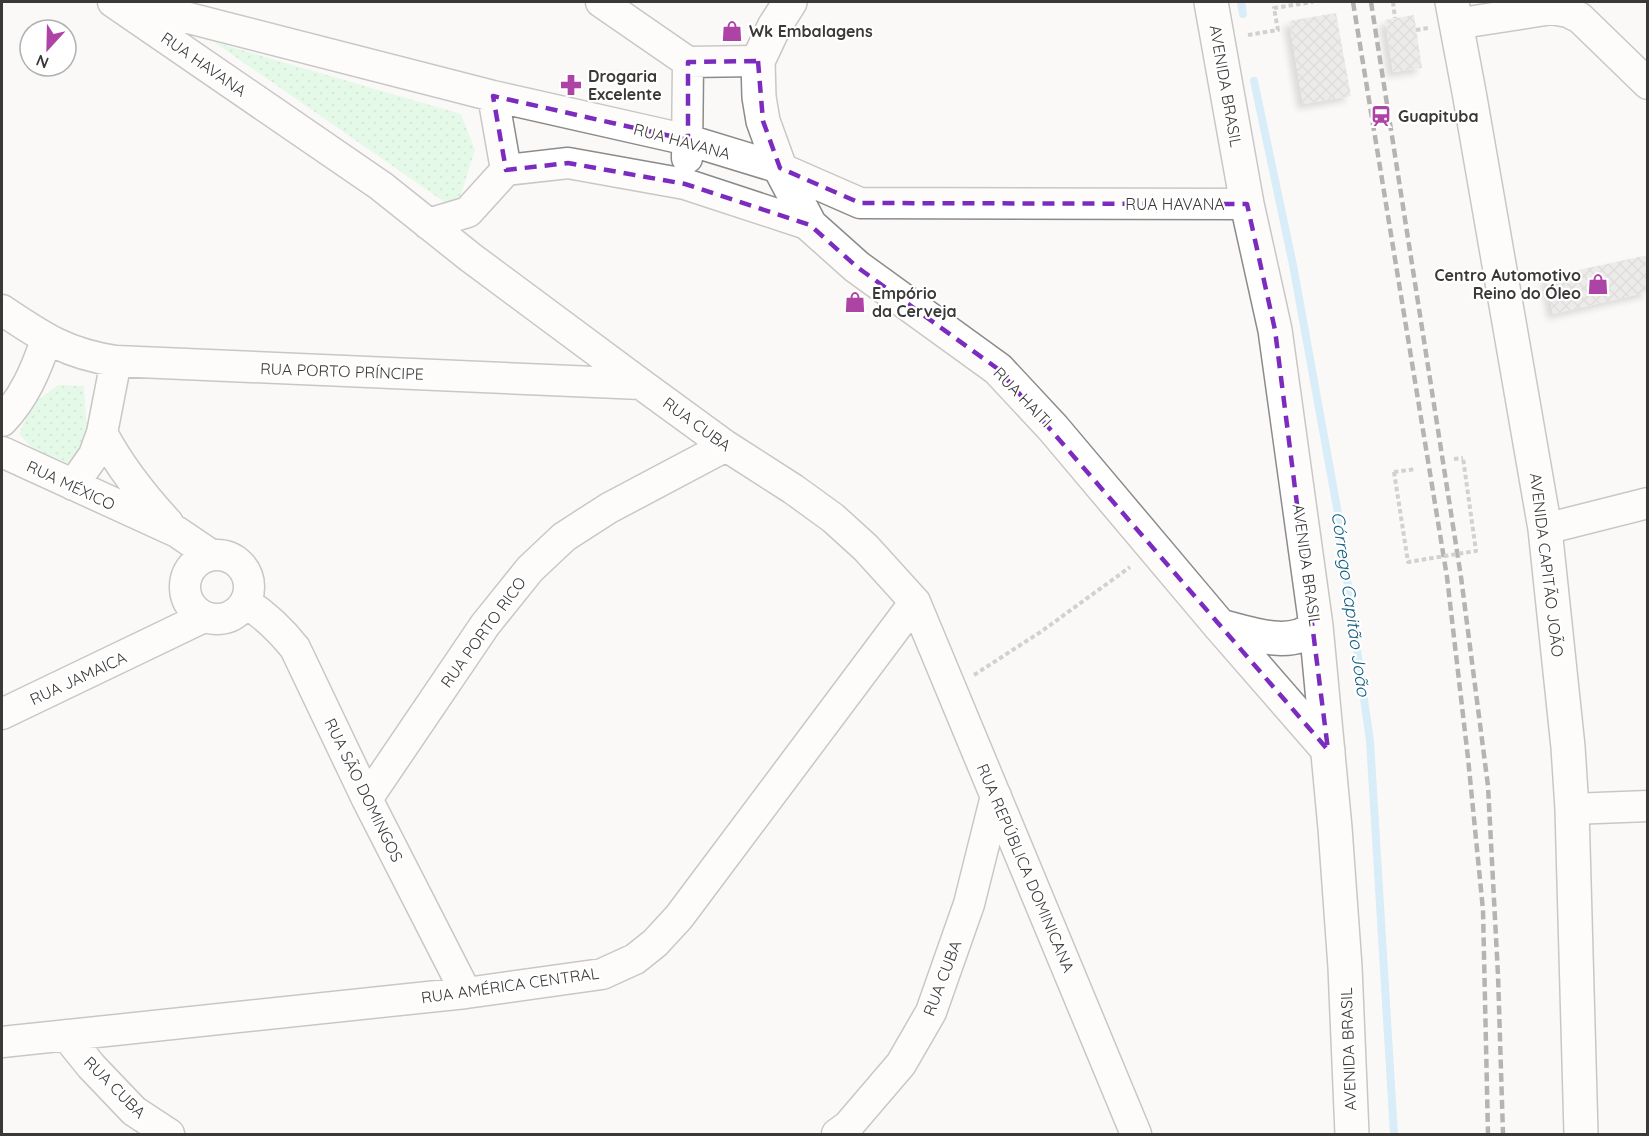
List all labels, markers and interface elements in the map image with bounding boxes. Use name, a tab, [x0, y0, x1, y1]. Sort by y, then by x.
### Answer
north arrow	[18, 18, 78, 78]
shop icon: Wk Embalagens	[720, 19, 744, 43]
place label: Wk Embalagens	[749, 21, 873, 41]
street label: AVENIDA BRASIL	[1205, 23, 1247, 149]
street label: RUA HAVANA	[158, 27, 250, 101]
text: N	[33, 50, 52, 73]
place label: Drogaria Excelente	[588, 66, 662, 104]
pharmacy icon: Drogaria Excelente	[559, 73, 583, 97]
station icon: Guapituba	[1369, 104, 1393, 128]
place label: Guapituba	[1398, 106, 1478, 126]
street label: RUA HAVANA	[631, 118, 733, 164]
street label: RUA HAVANA	[1125, 194, 1225, 214]
place label: Centro Automotivo Reino do Óleo	[1435, 265, 1581, 303]
shop icon: Centro Automotivo Reino do Óleo	[1586, 272, 1610, 296]
place label: Empório da Cerveja	[872, 283, 957, 321]
shop icon: Empório da Cerveja	[843, 290, 867, 314]
street label: RUA PORTO PRÍNCIPE	[260, 358, 424, 384]
street label: RUA HAITI	[989, 363, 1057, 431]
street label: RUA CUBA	[659, 393, 735, 455]
street label: RUA MÉXICO	[24, 456, 118, 514]
street label: AVENIDA CAPITÃO JOÃO	[1526, 472, 1568, 658]
street label: AVENIDA BRASIL	[1289, 503, 1326, 628]
water label: Córrego Capitão João	[1327, 510, 1375, 699]
street label: RUA PORTO RICO	[436, 573, 530, 691]
street label: RUA JAMAICA	[27, 647, 129, 709]
street label: RUA SÃO DOMINGOS	[320, 715, 408, 865]
street label: RUA REPÚBLICA DOMINICANA	[973, 761, 1079, 975]
street label: RUA CUBA	[918, 937, 966, 1019]
street label: RUA AMÉRICA CENTRAL	[420, 963, 601, 1007]
street label: AVENIDA BRASIL	[1336, 987, 1360, 1111]
street label: RUA CUBA	[80, 1052, 150, 1122]

